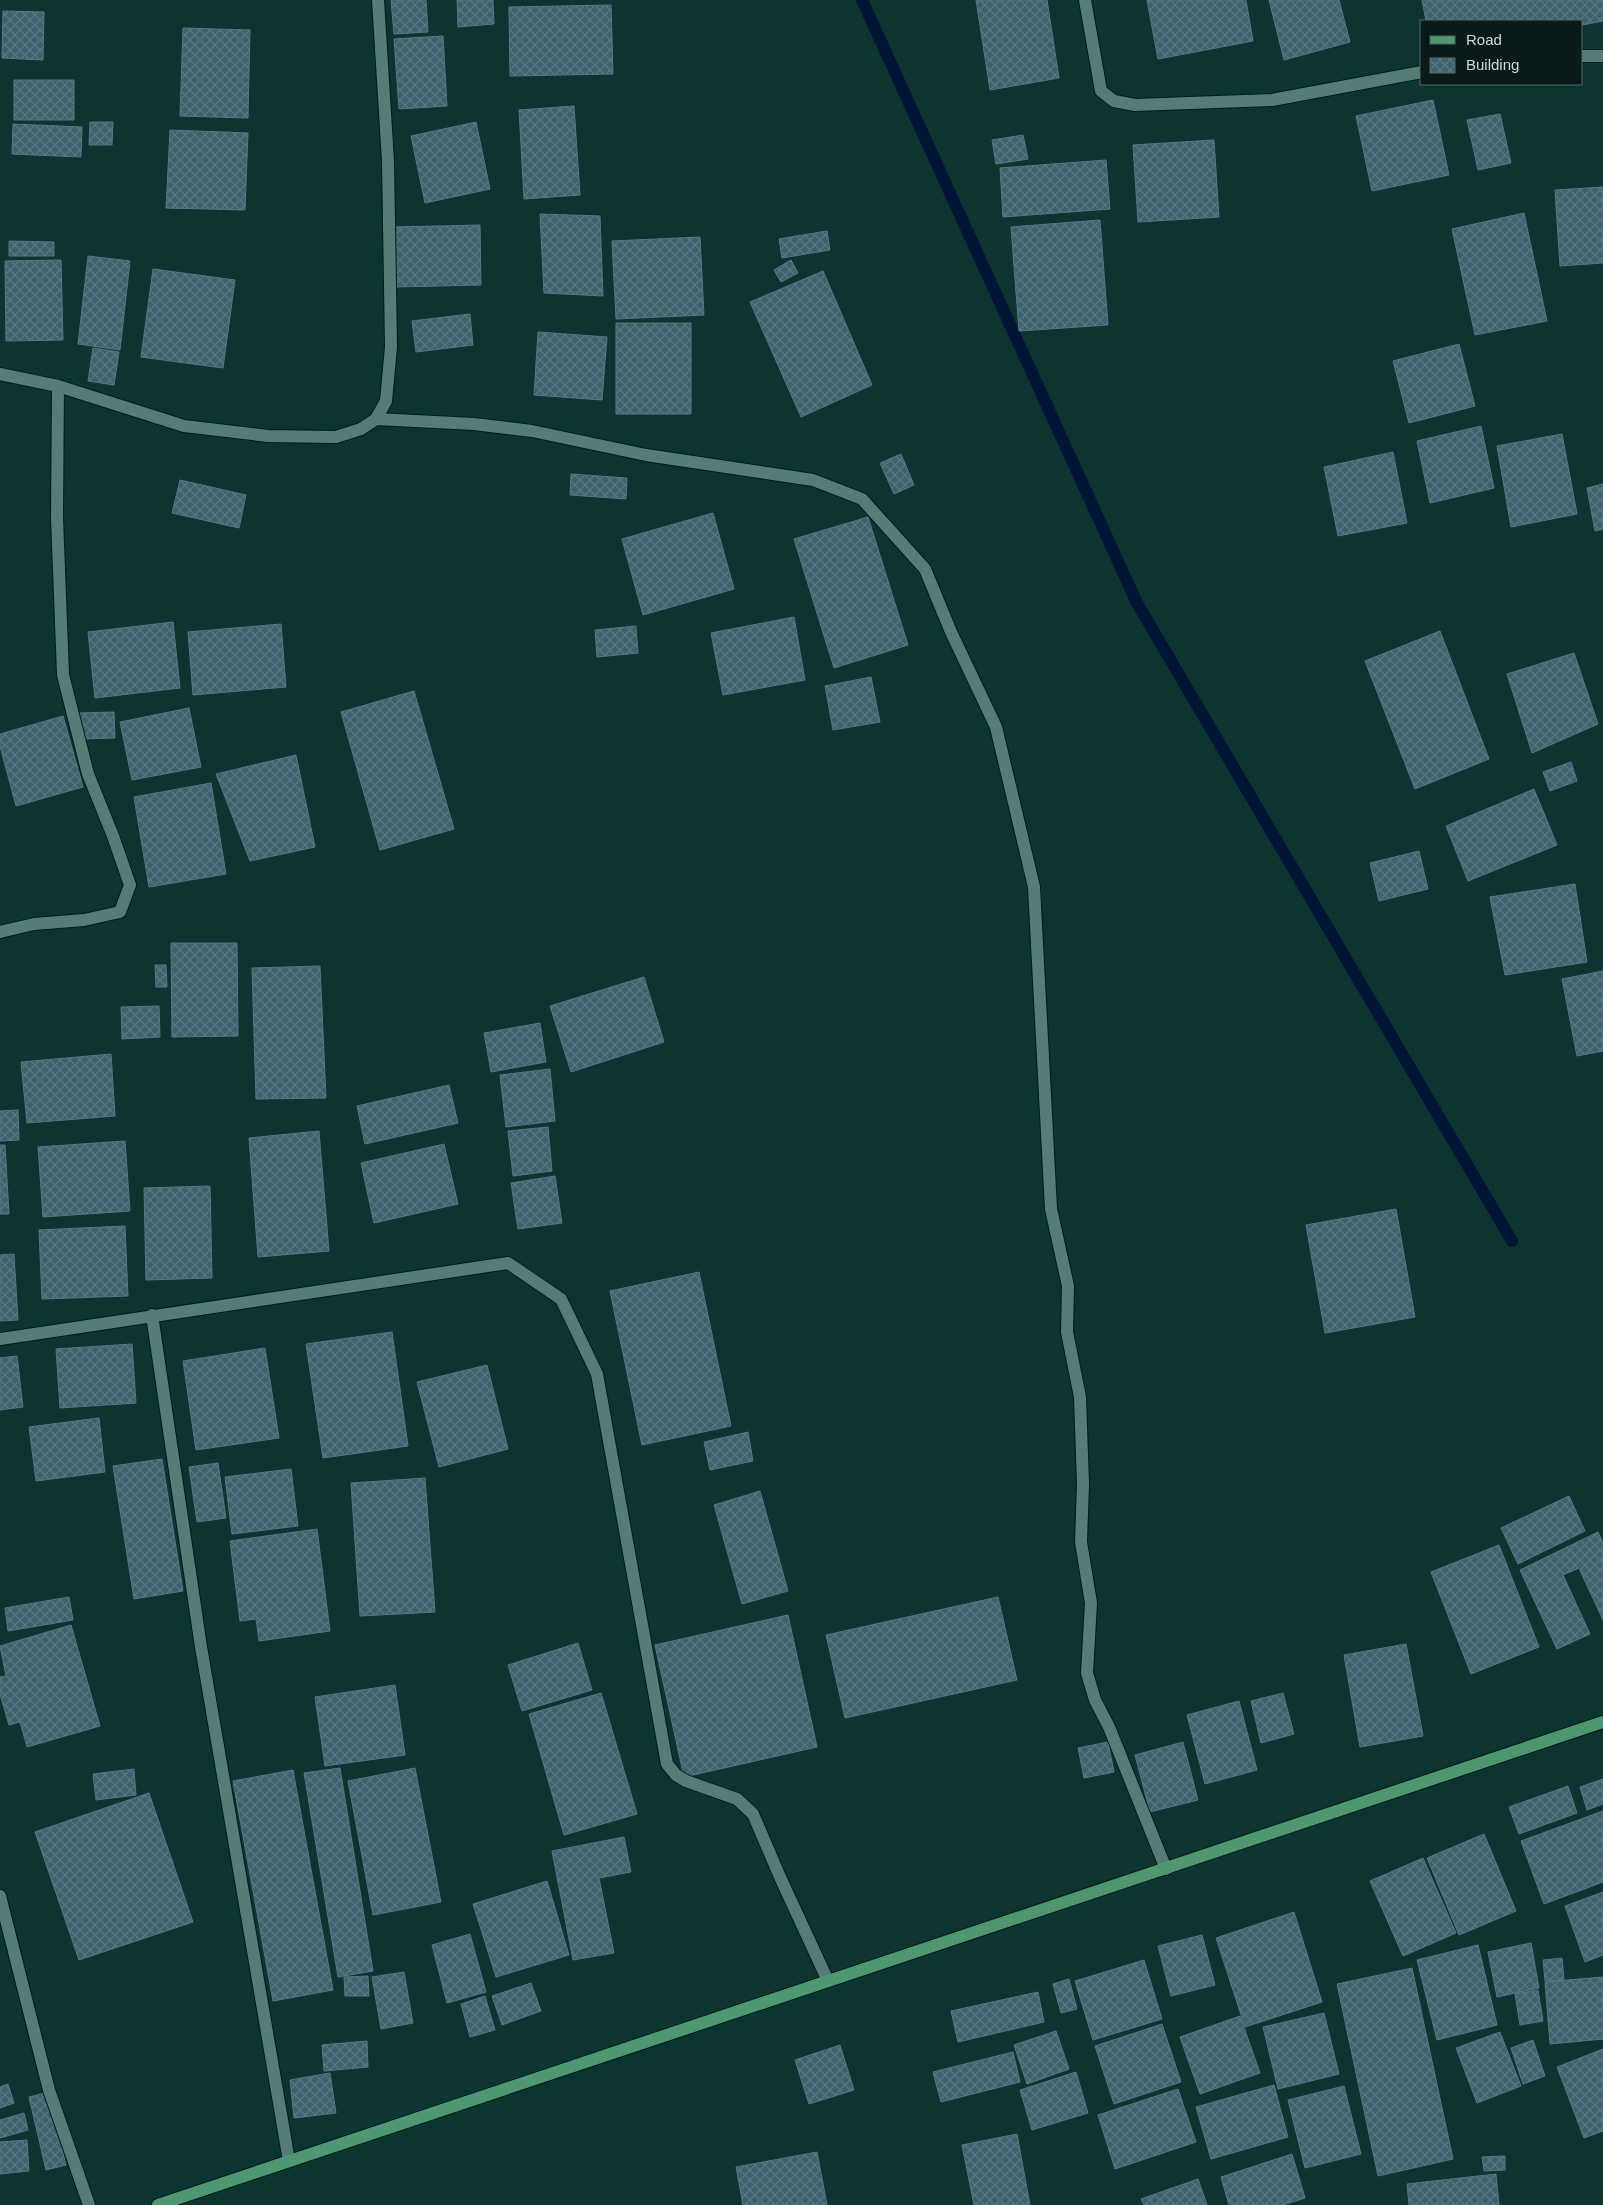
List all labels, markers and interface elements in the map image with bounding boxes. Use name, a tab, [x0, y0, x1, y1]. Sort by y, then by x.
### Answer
legend	[1420, 20, 1583, 85]
text: Road	[1466, 31, 1502, 48]
text: Building	[1466, 56, 1519, 73]

